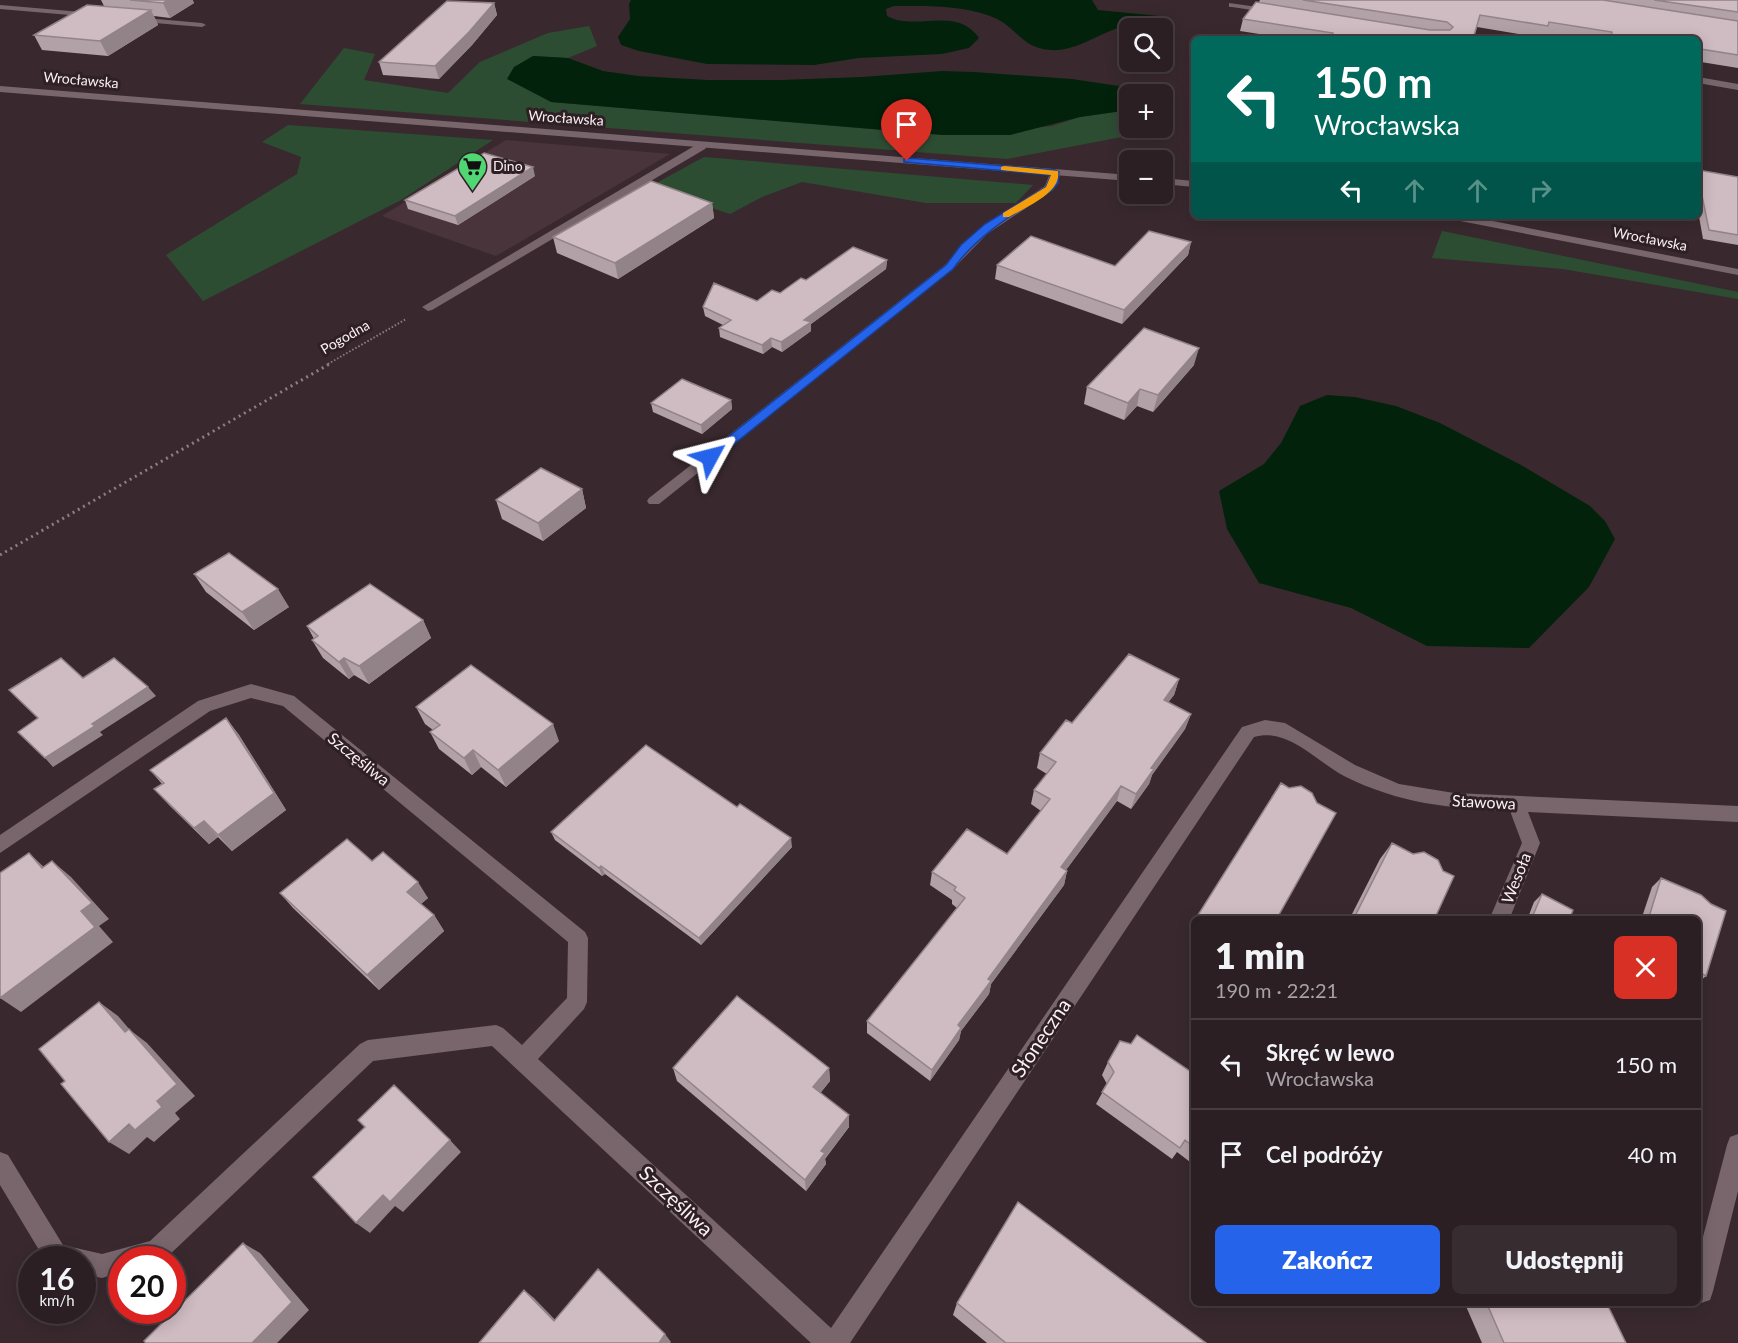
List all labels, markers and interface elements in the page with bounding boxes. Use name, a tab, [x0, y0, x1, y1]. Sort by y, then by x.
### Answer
map controls	[1119, 18, 1173, 204]
button: search	[1119, 18, 1173, 72]
text: 150 m	[1314, 57, 1432, 107]
icon: left	[1215, 60, 1293, 138]
street label: Wrocławska	[43, 68, 119, 91]
button: +	[1119, 84, 1173, 138]
pin	[881, 99, 932, 161]
street label: Wrocławska	[528, 106, 604, 129]
icon: arrive	[890, 108, 923, 141]
text: Wrocławska	[1314, 108, 1460, 141]
supermarket icon: Dino	[456, 150, 488, 192]
button: −	[1119, 150, 1173, 204]
place label: Dino	[493, 157, 523, 174]
icon: left	[1335, 174, 1368, 207]
icon: ahead	[1398, 174, 1431, 207]
icon: ahead	[1461, 174, 1494, 207]
icon: right	[1524, 174, 1557, 207]
street label: Wrocławska	[1611, 223, 1689, 254]
street label: Pogodna	[317, 316, 372, 357]
position arrow	[678, 425, 742, 489]
street label: Szczęśliwa	[325, 728, 394, 789]
street label: Stawowa	[1452, 790, 1516, 813]
street label: Wesoła	[1497, 850, 1534, 906]
text: 1 min	[1215, 933, 1305, 977]
button: close	[1614, 936, 1677, 999]
text: 190 m · 22:21	[1215, 978, 1338, 1002]
street label: Słoneczna	[1005, 994, 1075, 1081]
text: Skręć w lewo	[1266, 1039, 1395, 1066]
icon: left	[1215, 1048, 1248, 1081]
text: 150 m	[1615, 1051, 1677, 1078]
text: Wrocławska	[1266, 1066, 1374, 1090]
icon: arrive	[1215, 1138, 1248, 1171]
text: Cel podróży	[1266, 1141, 1383, 1168]
text: 40 m	[1628, 1141, 1677, 1168]
street label: Szczęśliwa	[635, 1160, 719, 1240]
button: Zakończ	[1215, 1225, 1440, 1294]
button: Udostępnij	[1452, 1225, 1677, 1294]
speed limit sign: 20	[108, 1246, 186, 1324]
text: 16	[40, 1260, 74, 1296]
text: km/h	[39, 1291, 75, 1309]

